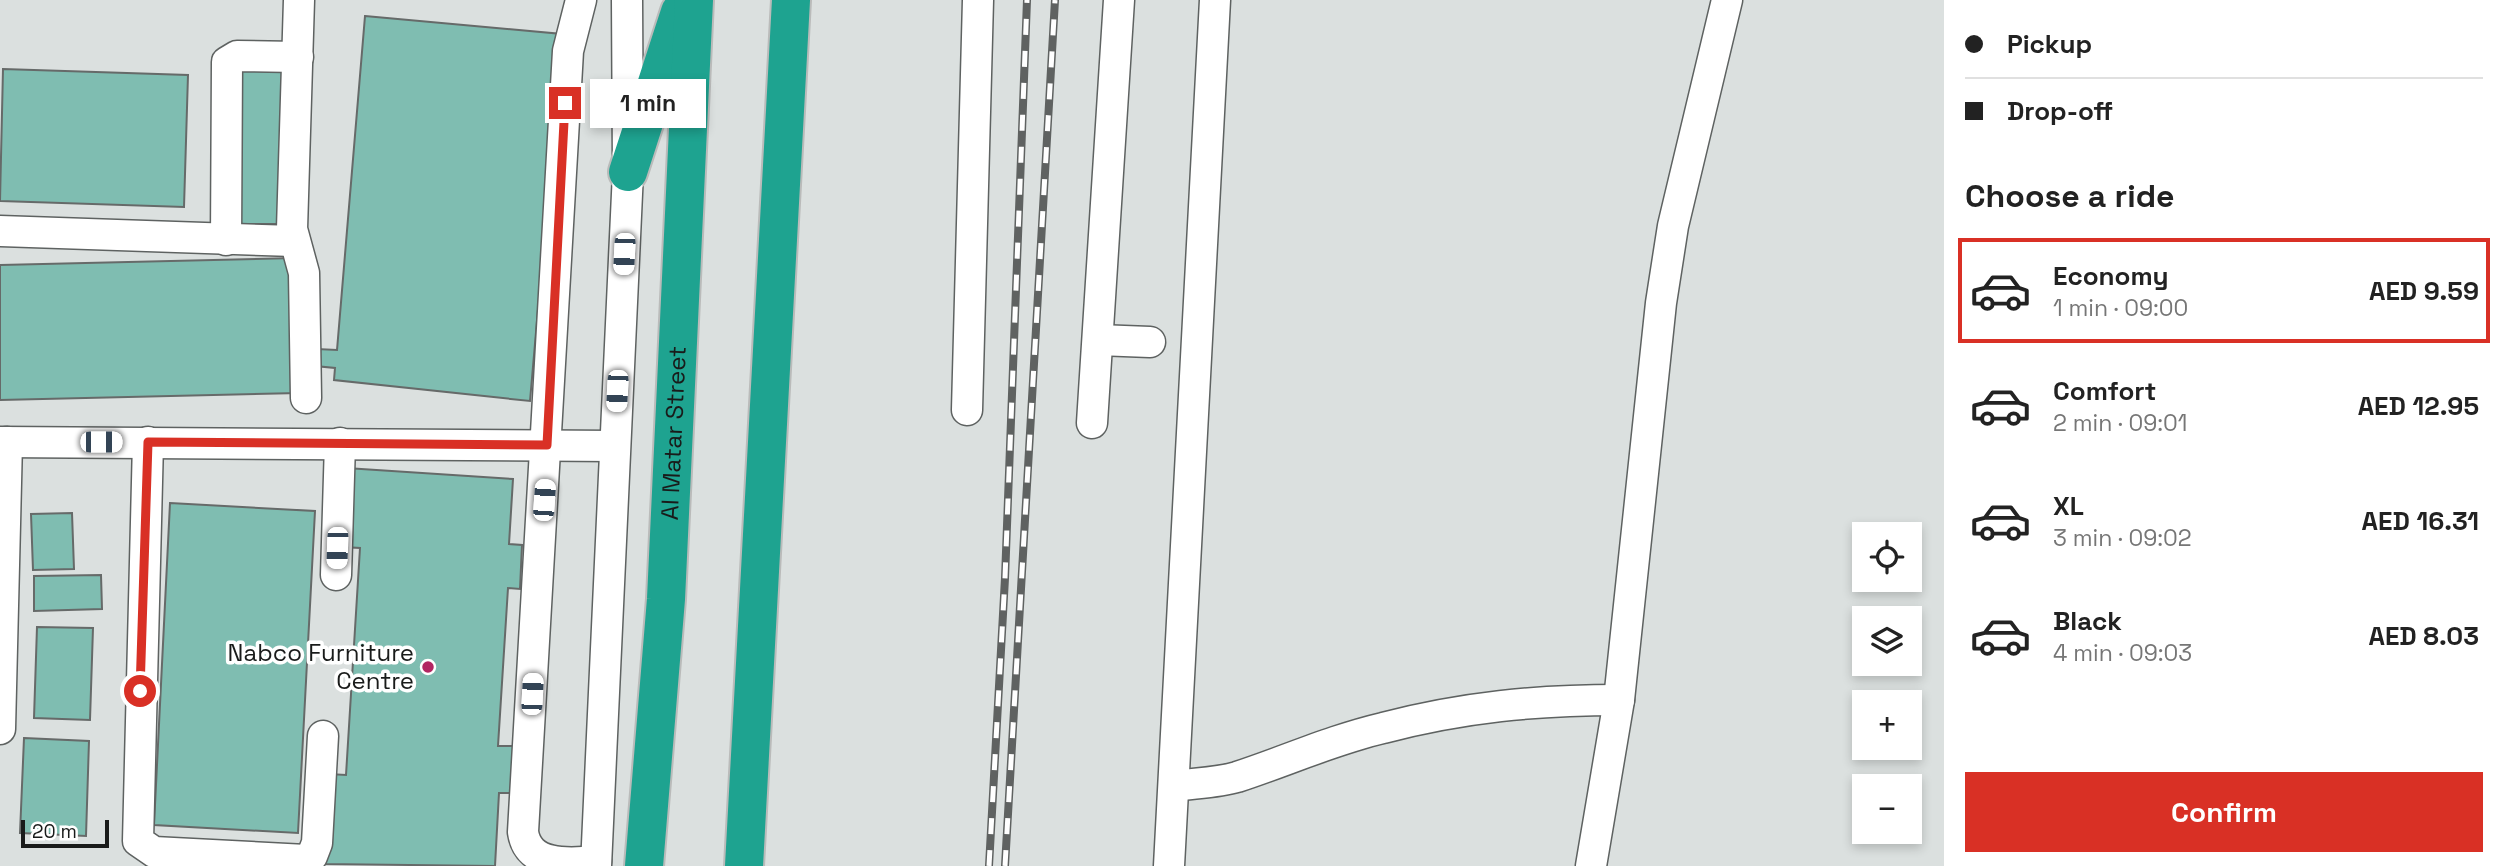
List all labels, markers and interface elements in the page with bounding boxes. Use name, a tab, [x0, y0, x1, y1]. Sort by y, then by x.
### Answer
text: Pickup	[2007, 27, 2092, 61]
callout: 1 min	[590, 78, 705, 128]
route end	[549, 87, 581, 119]
text: 1 min	[620, 88, 676, 118]
text: Drop-off	[2007, 94, 2113, 128]
text: Choose a ride	[1965, 176, 2175, 216]
car	[613, 232, 636, 276]
icon: car	[1969, 259, 2032, 322]
text: Economy	[2053, 259, 2169, 293]
text: AED 9.59	[2369, 274, 2479, 308]
text: 1 min · 09:00	[2053, 293, 2188, 323]
street label: Al Matar Street	[654, 345, 693, 521]
car	[606, 369, 629, 413]
icon: car	[1969, 374, 2032, 437]
text: Comfort	[2053, 374, 2156, 408]
text: AED 12.95	[2358, 389, 2479, 423]
text: 2 min · 09:01	[2053, 408, 2187, 438]
car	[81, 432, 123, 453]
car	[533, 478, 556, 522]
icon: car	[1969, 489, 2032, 552]
text: XL	[2053, 489, 2084, 523]
text: AED 16.31	[2362, 504, 2479, 538]
map controls	[1852, 522, 1922, 844]
button: locate	[1852, 522, 1922, 592]
text: 3 min · 09:02	[2053, 523, 2192, 553]
car	[326, 527, 349, 569]
icon: car	[1969, 604, 2032, 667]
text: Black	[2053, 604, 2122, 638]
button: layers	[1852, 606, 1922, 676]
text: AED 8.03	[2368, 619, 2479, 653]
place label: Nabco Furniture Centre	[228, 637, 414, 696]
text: 4 min · 09:03	[2053, 638, 2192, 668]
marker: Nabco Furniture Centre	[420, 659, 436, 675]
car	[521, 672, 544, 716]
route start	[124, 675, 156, 707]
button: +	[1852, 690, 1922, 760]
button: Confirm	[1965, 772, 2483, 852]
button: −	[1852, 774, 1922, 844]
scale bar	[21, 817, 108, 849]
text: 20 m	[32, 819, 77, 844]

